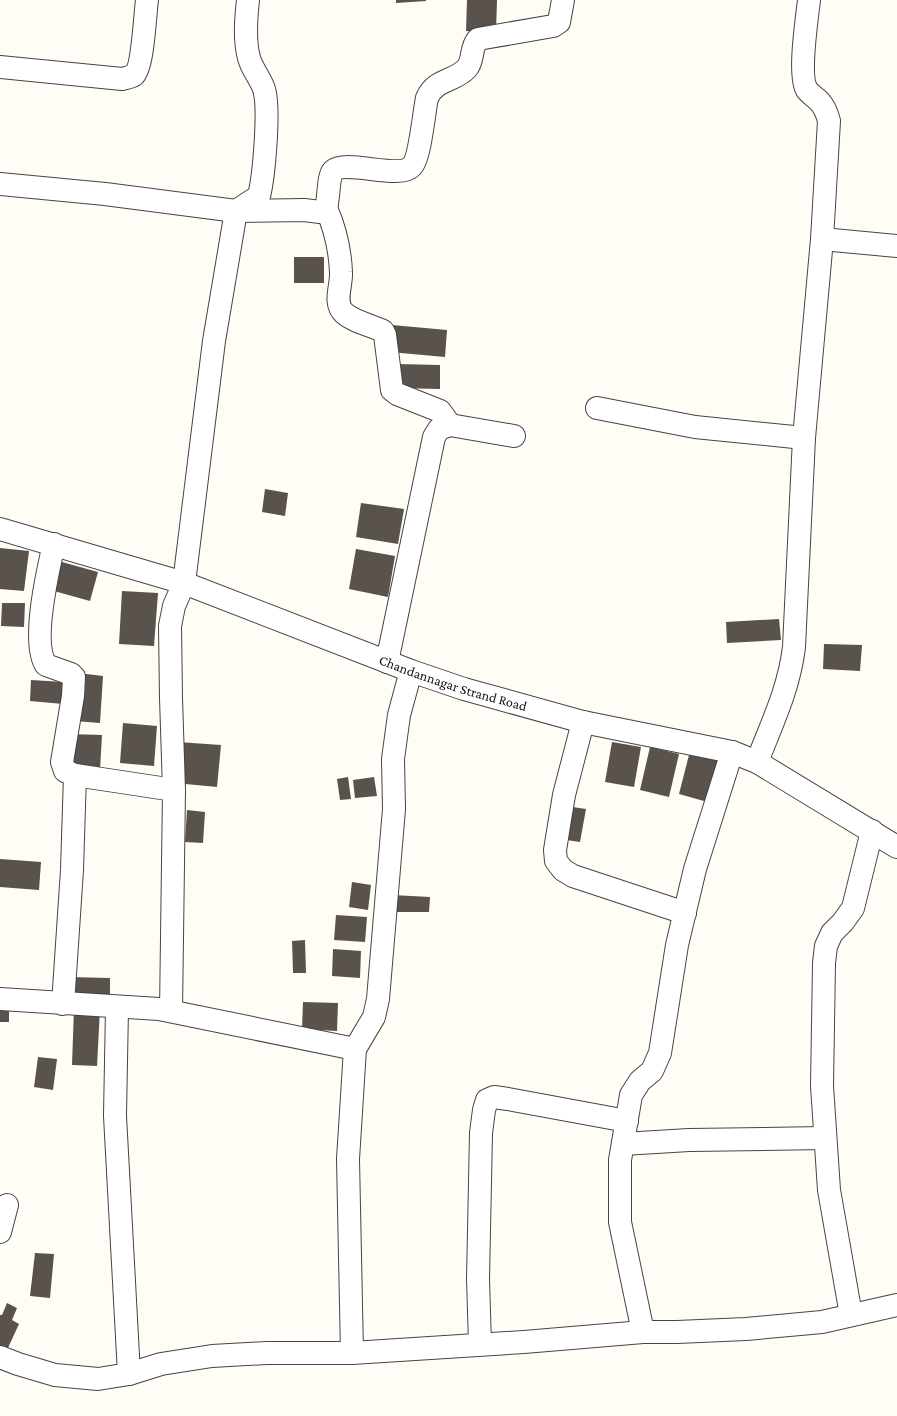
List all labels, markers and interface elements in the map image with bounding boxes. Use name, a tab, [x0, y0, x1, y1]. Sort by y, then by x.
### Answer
street label: Chandannagar Strand Road	[377, 651, 529, 714]

